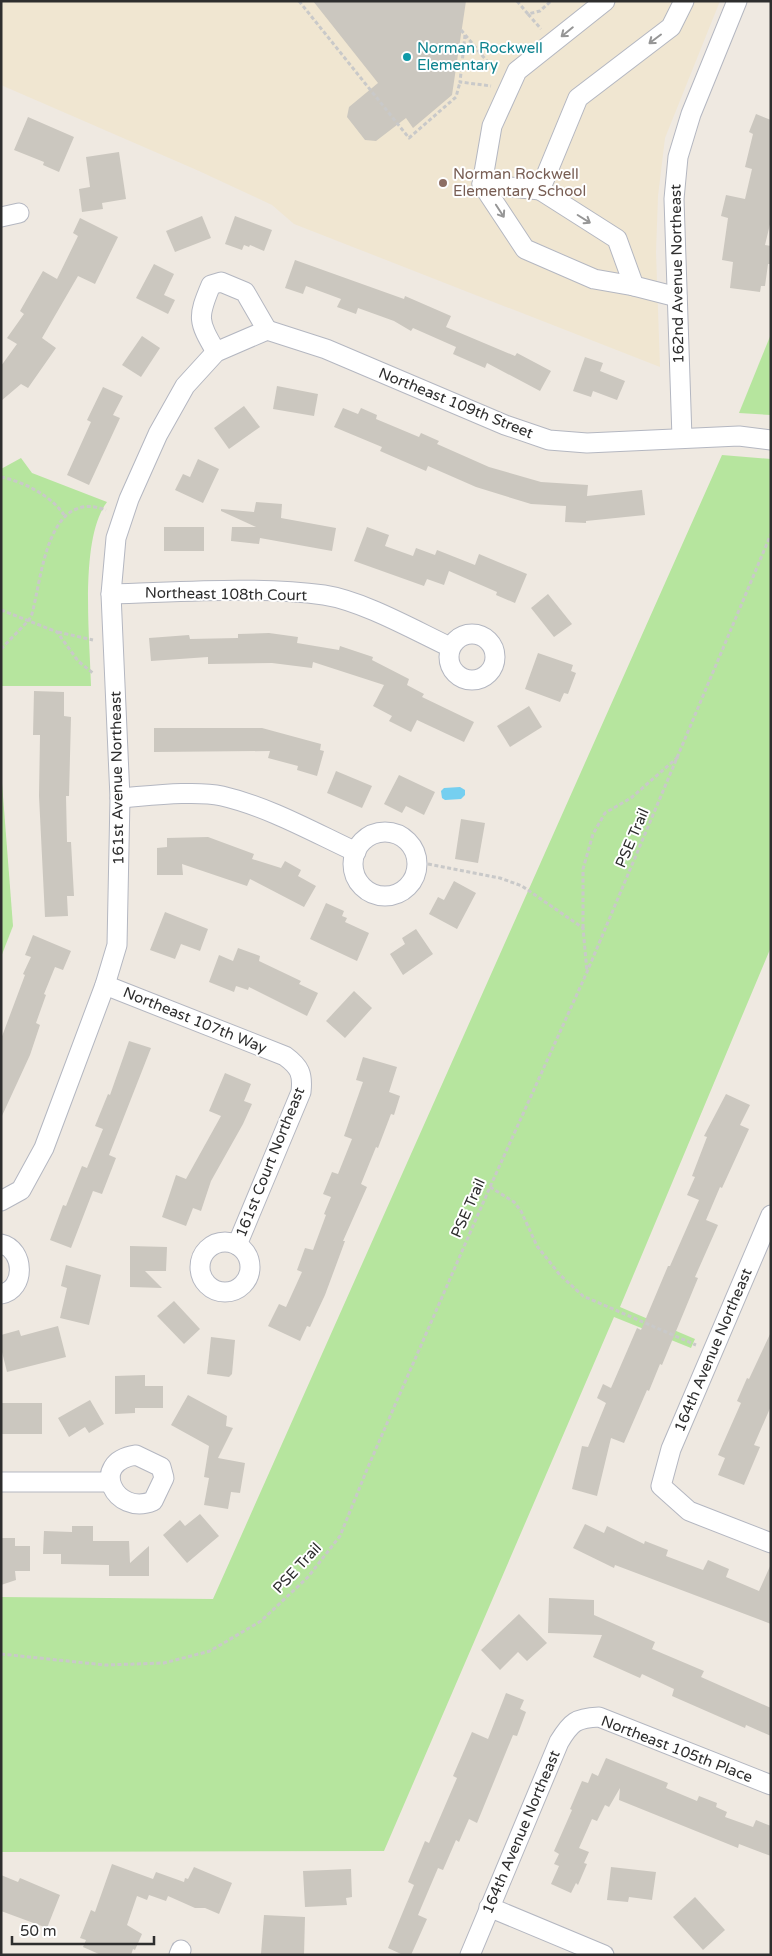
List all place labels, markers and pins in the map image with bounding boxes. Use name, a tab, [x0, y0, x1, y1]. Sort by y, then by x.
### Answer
place label: Norman Rockwell Elementary	[417, 39, 543, 74]
marker: Norman Rockwell Elementary	[401, 51, 413, 63]
place label: Norman Rockwell Elementary School	[453, 165, 586, 200]
marker: Norman Rockwell Elementary School	[437, 177, 449, 189]

